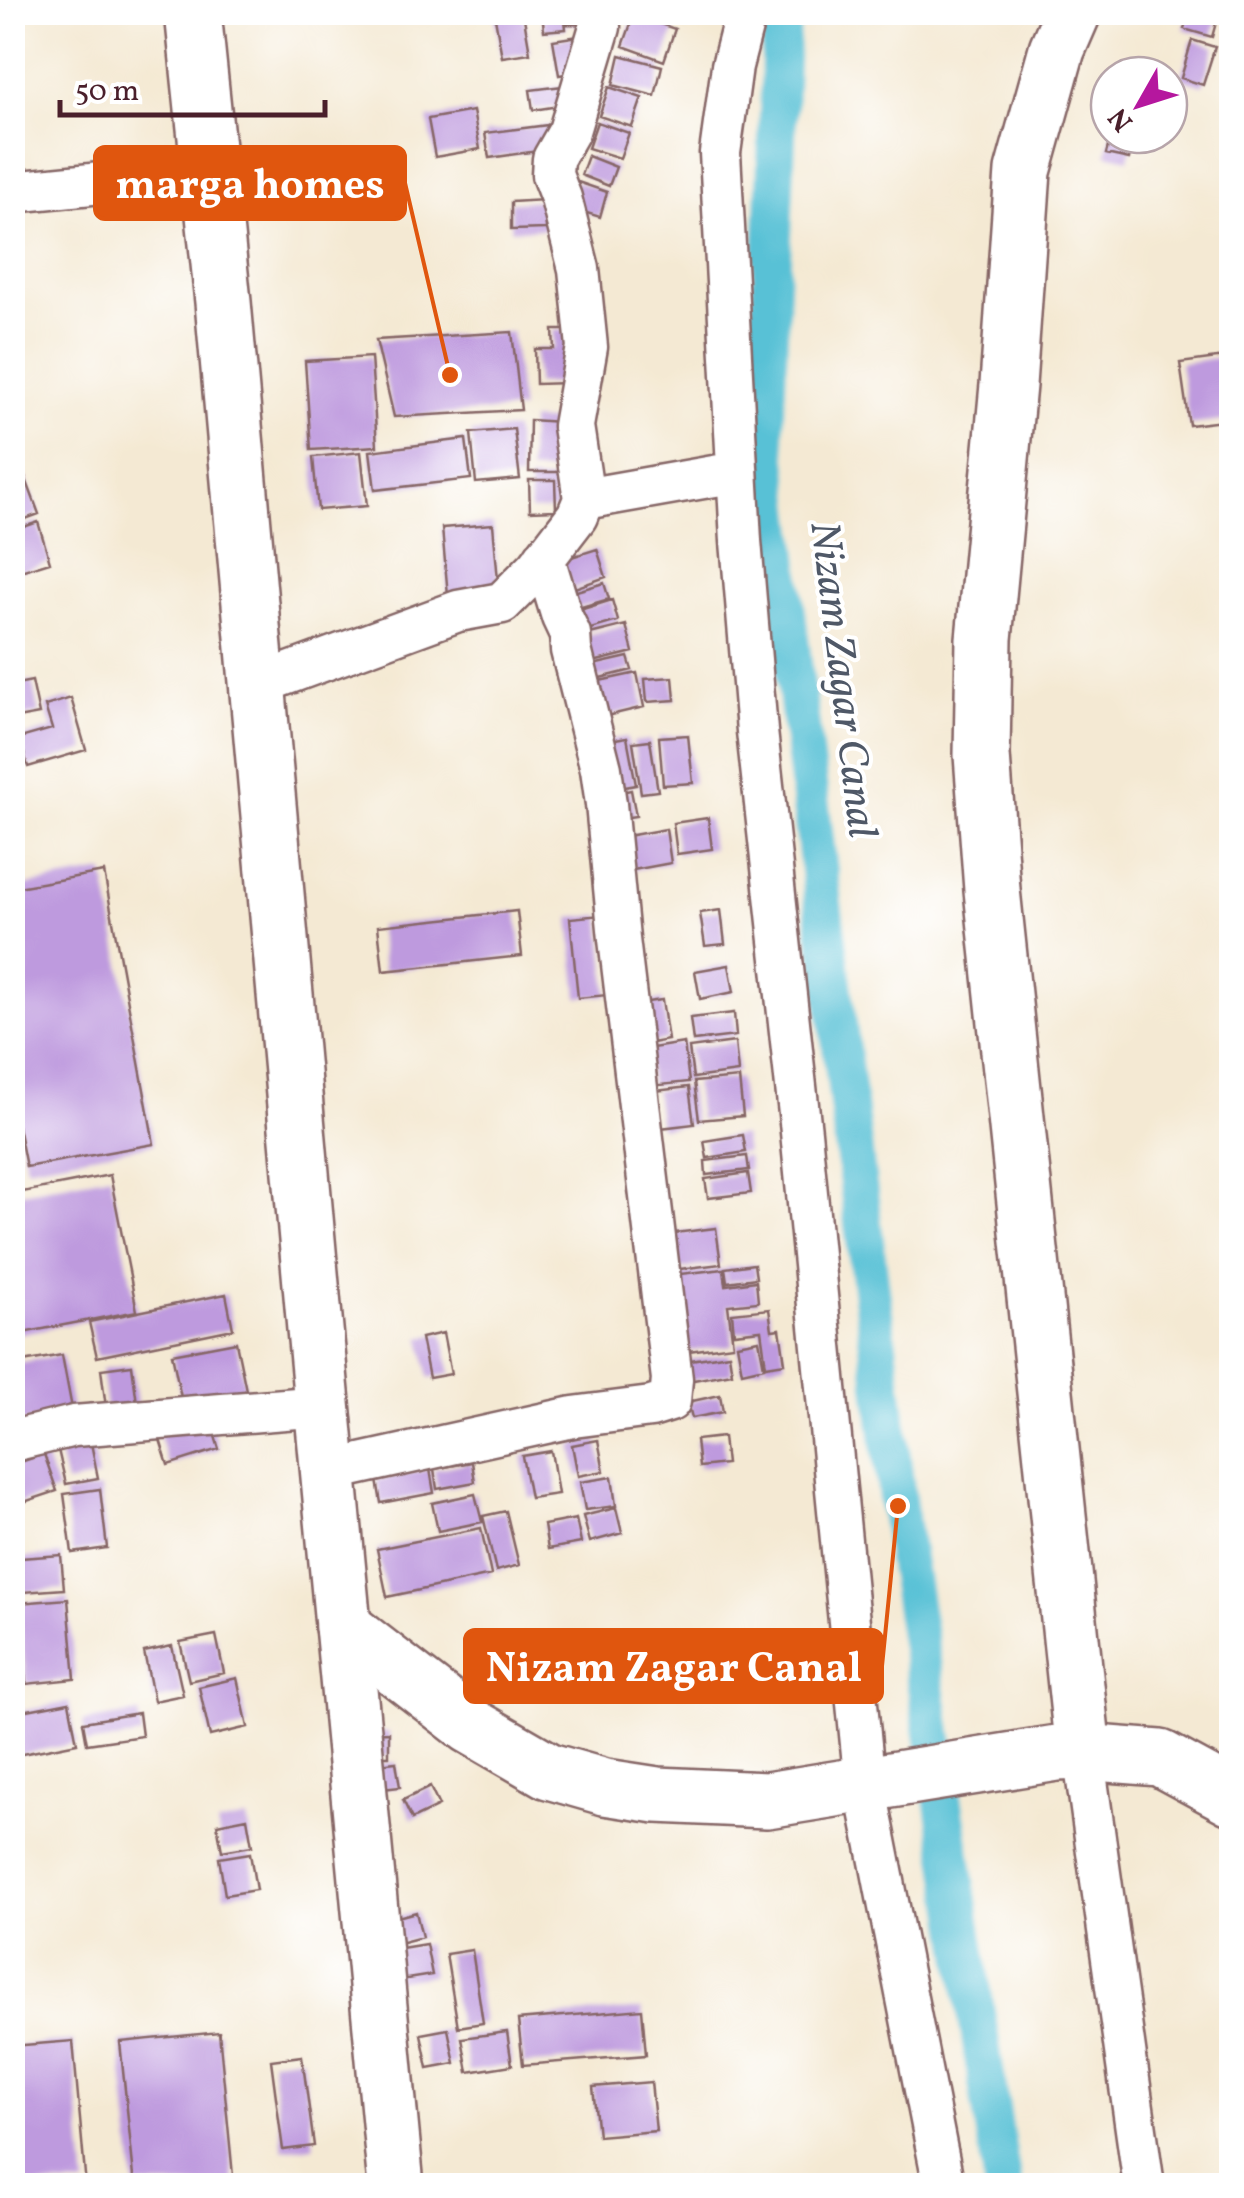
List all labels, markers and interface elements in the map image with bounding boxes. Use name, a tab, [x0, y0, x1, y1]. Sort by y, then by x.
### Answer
scale bar	[60, 55, 325, 117]
north arrow	[1089, 55, 1189, 155]
text: 50 m	[75, 71, 139, 113]
text: N	[1100, 99, 1143, 139]
callout: marga homes	[95, 147, 405, 219]
text: marga homes	[115, 158, 385, 217]
water label: Nizam Zagar Canal	[792, 518, 890, 842]
callout: Nizam Zagar Canal	[465, 1630, 882, 1702]
text: Nizam Zagar Canal	[486, 1641, 862, 1700]

